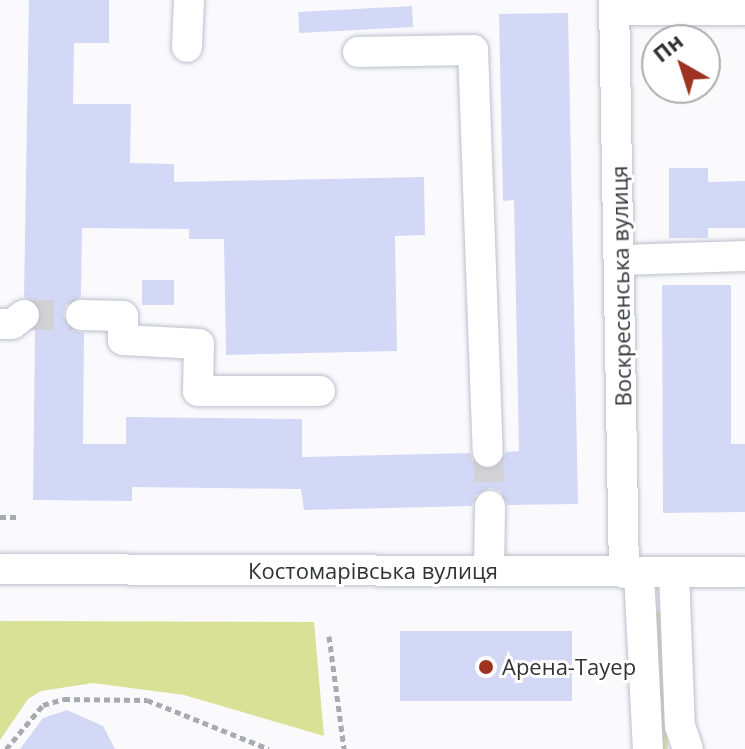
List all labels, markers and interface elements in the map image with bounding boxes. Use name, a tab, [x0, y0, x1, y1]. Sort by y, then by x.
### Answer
north arrow	[641, 24, 721, 104]
text: Пн	[646, 26, 689, 68]
street label: Воскресенська вулиця	[606, 165, 636, 407]
street label: Костомарівська вулиця	[248, 558, 498, 584]
place label: Арена-Тауер	[502, 654, 636, 680]
marker: Арена-Тауер	[477, 658, 495, 676]

